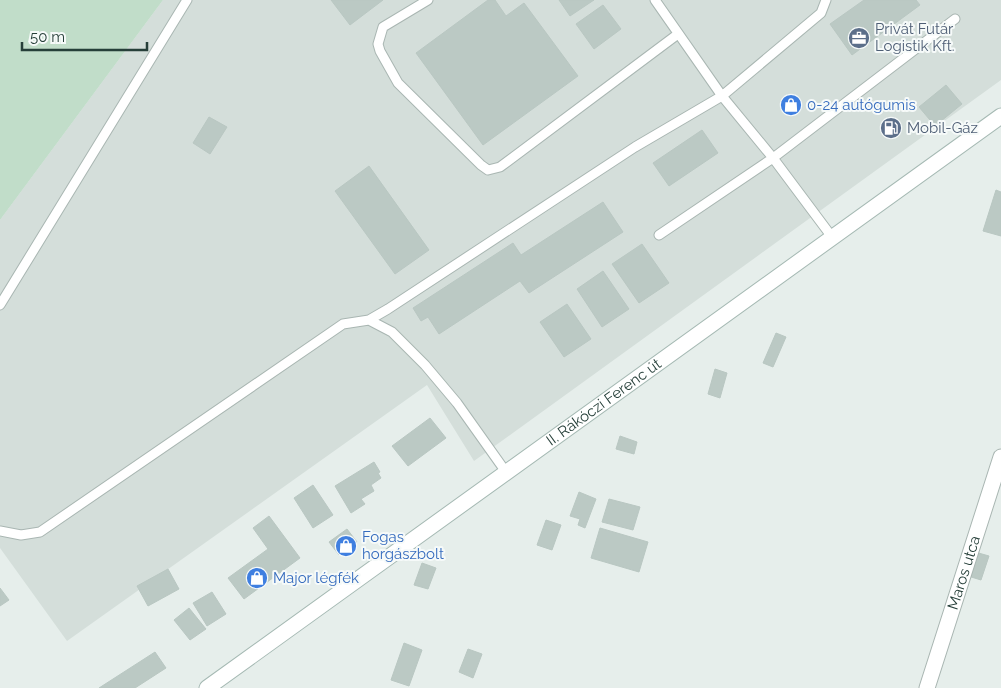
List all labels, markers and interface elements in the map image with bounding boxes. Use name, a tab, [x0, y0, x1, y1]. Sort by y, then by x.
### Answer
scale bar	[22, 20, 148, 52]
place label: Privát Futár Logistik Kft.	[875, 20, 955, 55]
office icon: Privát Futár Logistik Kft.	[847, 26, 871, 50]
text: 50 m	[30, 28, 65, 46]
shop icon: 0-24 autógumis	[779, 93, 803, 117]
place label: 0-24 autógumis	[807, 96, 916, 114]
fuel station icon: Mobil-Gáz	[879, 116, 903, 140]
place label: Mobil-Gáz	[907, 119, 978, 137]
street label: II. Rákóczi Ferenc út	[543, 355, 665, 450]
place label: Fogas horgászbolt	[362, 528, 444, 563]
shop icon: Fogas horgászbolt	[334, 534, 358, 558]
street label: Maros utca	[944, 534, 984, 612]
shop icon: Major légfék	[245, 566, 269, 590]
place label: Major légfék	[273, 569, 359, 587]

